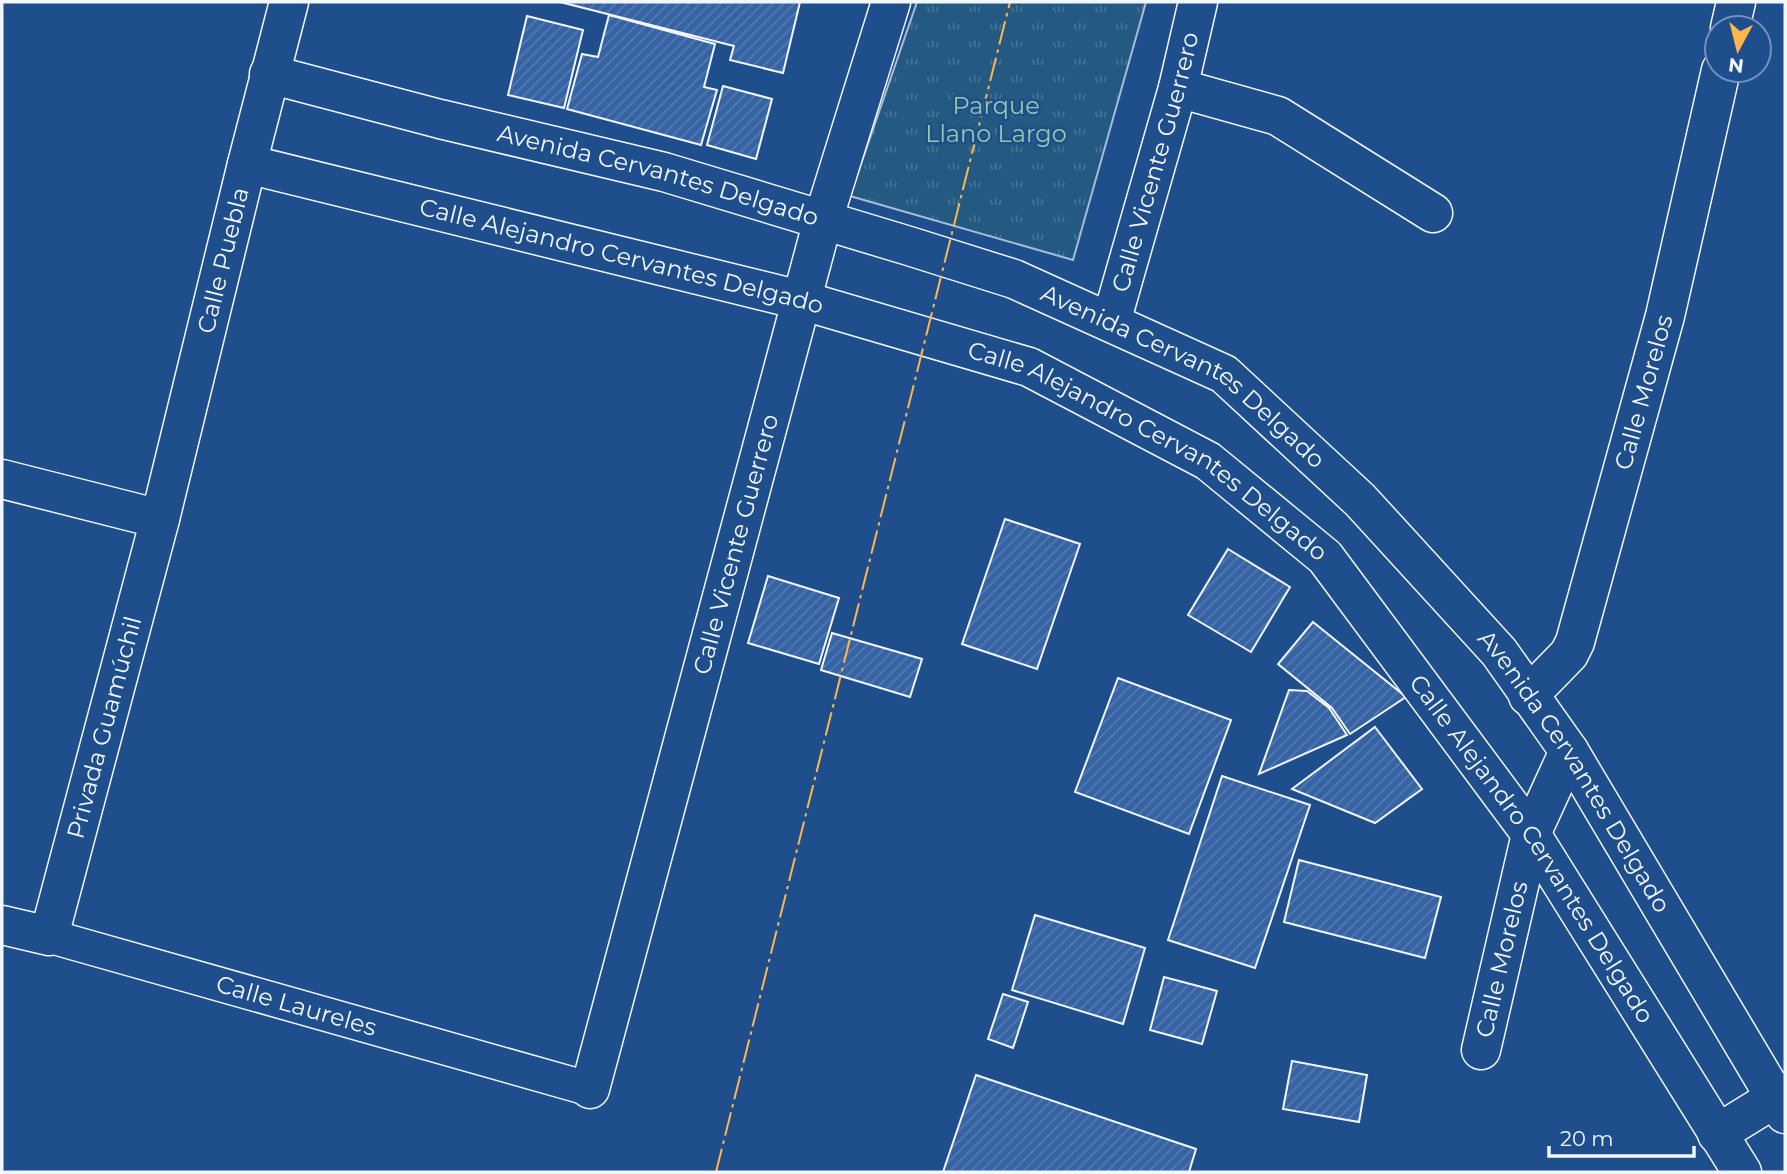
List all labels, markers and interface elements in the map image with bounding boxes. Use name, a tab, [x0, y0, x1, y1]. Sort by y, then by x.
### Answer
north arrow	[1703, 14, 1773, 84]
street label: Calle Vicente Guerrero	[1105, 29, 1205, 295]
text: N	[1727, 53, 1745, 78]
park label: Parque Llano Largo	[925, 91, 1067, 148]
street label: Avenida Cervantes Delgado	[495, 118, 822, 232]
street label: Calle Puebla	[191, 184, 255, 336]
street label: Calle Alejandro Cervantes Delgado	[417, 192, 827, 320]
street label: Avenida Cervantes Delgado	[1037, 278, 1331, 474]
street label: Calle Morelos	[1608, 311, 1679, 473]
street label: Calle Alejandro Cervantes Delgado	[965, 335, 1333, 567]
street label: Calle Vicente Guerrero	[687, 411, 784, 678]
street label: Privada Guamúchil	[61, 613, 147, 842]
street label: Avenida Cervantes Delgado	[1472, 624, 1677, 918]
street label: Calle Alejandro Cervantes Delgado	[1404, 669, 1660, 1028]
street label: Calle Morelos	[1469, 878, 1534, 1040]
street label: Calle Laureles	[213, 969, 380, 1042]
scale bar	[1549, 1114, 1694, 1158]
text: 20 m	[1560, 1126, 1614, 1151]

